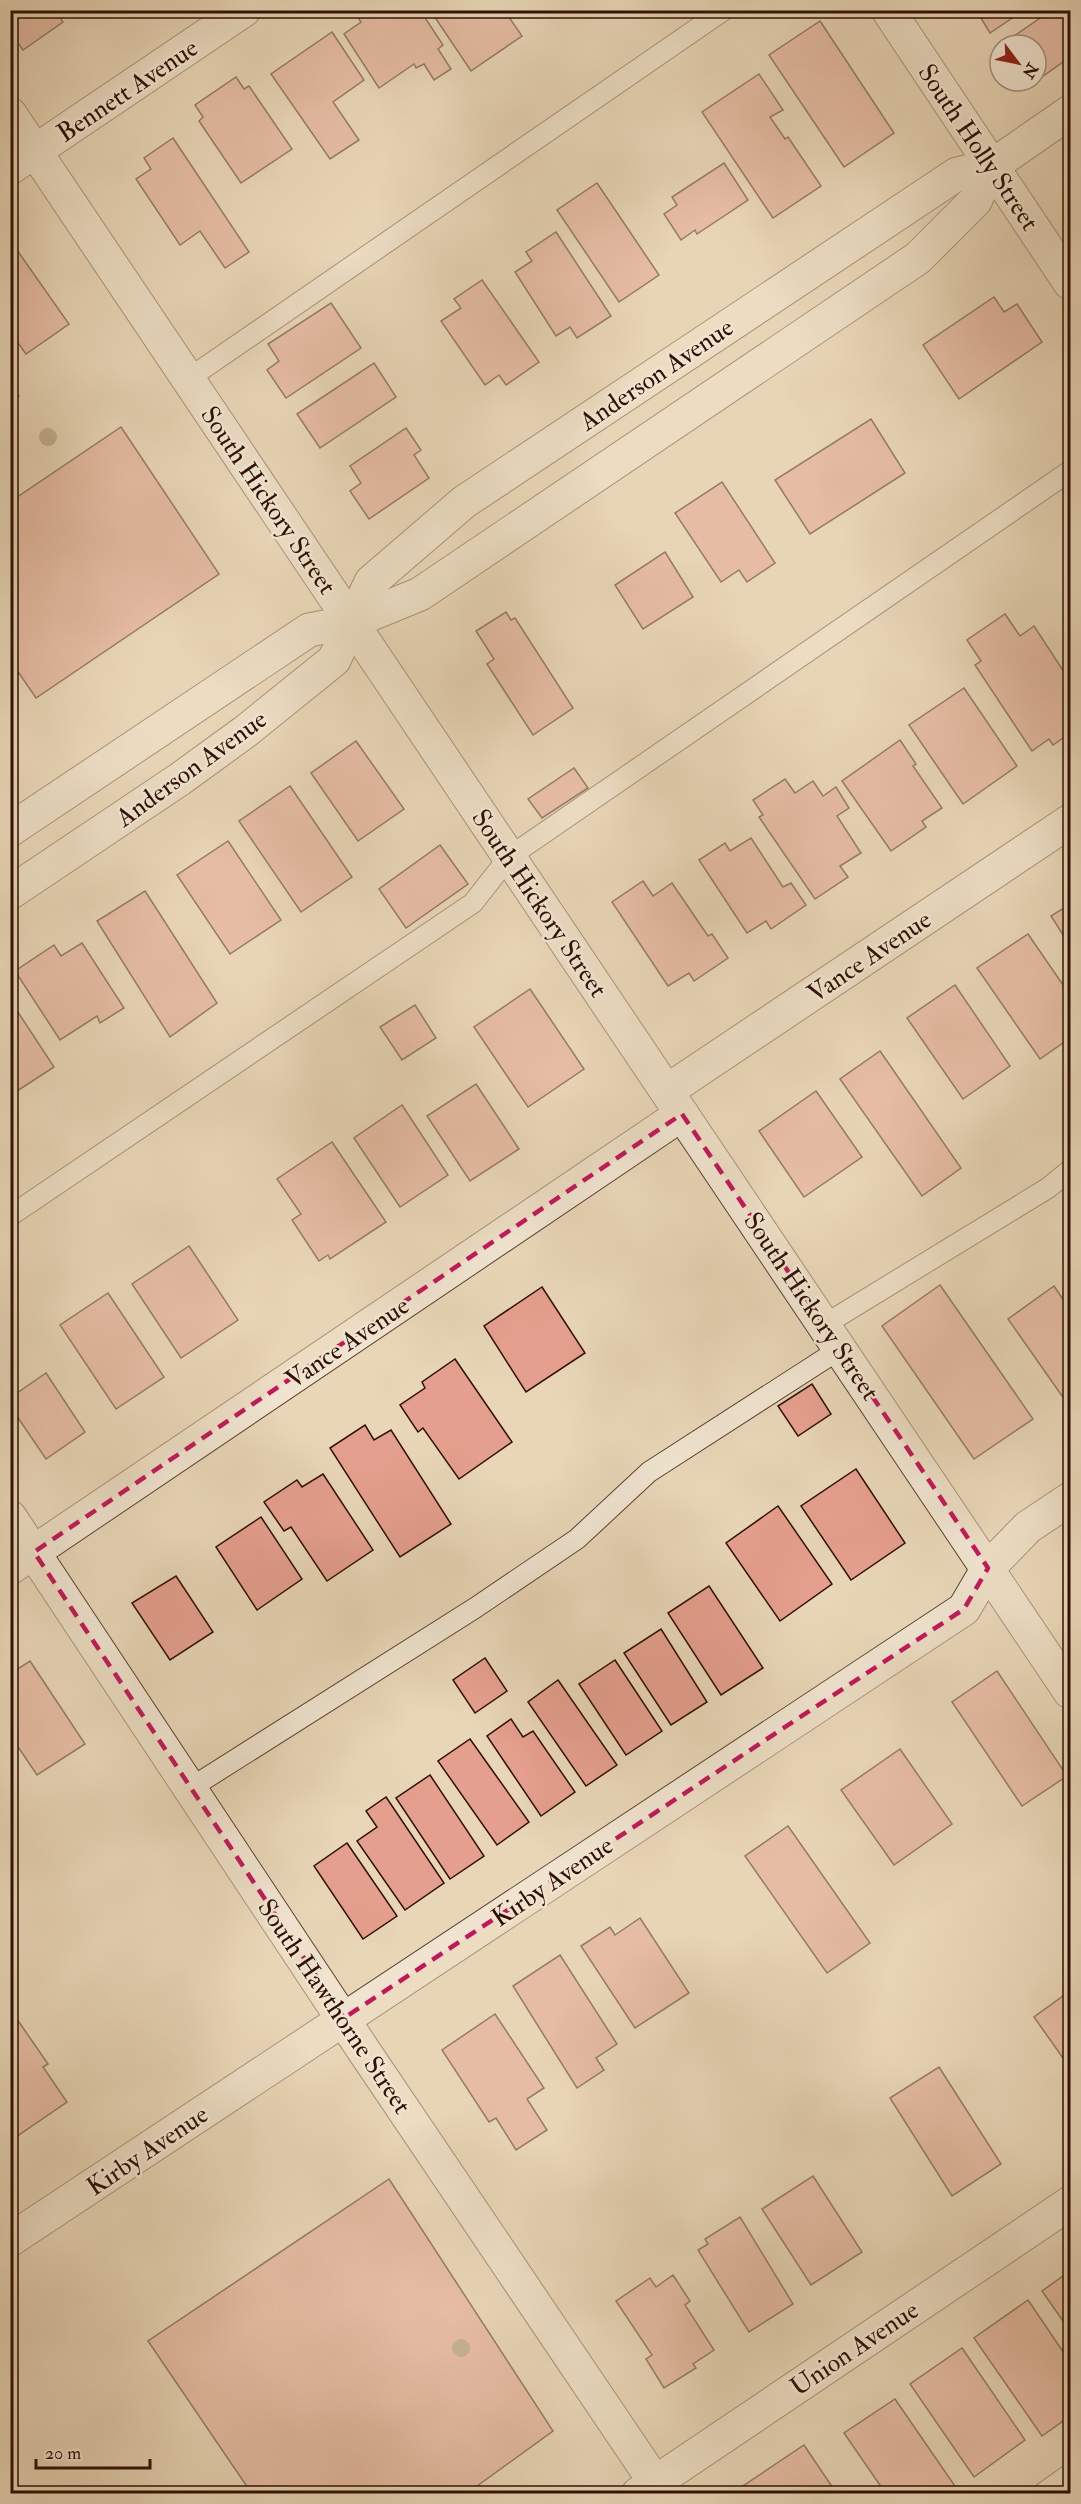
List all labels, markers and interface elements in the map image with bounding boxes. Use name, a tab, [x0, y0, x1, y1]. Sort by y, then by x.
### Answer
street label: Bennett Avenue	[51, 32, 204, 150]
north arrow	[988, 33, 1048, 93]
street label: South Holly Street	[911, 58, 1046, 237]
text: N	[1017, 58, 1043, 82]
street label: Anderson Avenue	[573, 312, 740, 439]
street label: South Hickory Street	[193, 400, 343, 601]
street label: Anderson Avenue	[109, 703, 273, 835]
street label: South Hickory Street	[464, 803, 614, 1004]
street label: Vance Avenue	[802, 904, 938, 1010]
street label: South Hickory Street	[736, 1206, 886, 1407]
street label: Vance Avenue	[280, 1290, 416, 1396]
street label: Kirby Avenue	[486, 1829, 619, 1934]
street label: South Hawthorne Street	[250, 1893, 418, 2120]
street label: Kirby Avenue	[81, 2098, 214, 2203]
street label: Union Avenue	[784, 2294, 925, 2403]
scale bar	[36, 2432, 150, 2470]
text: 20 m	[45, 2442, 81, 2465]

